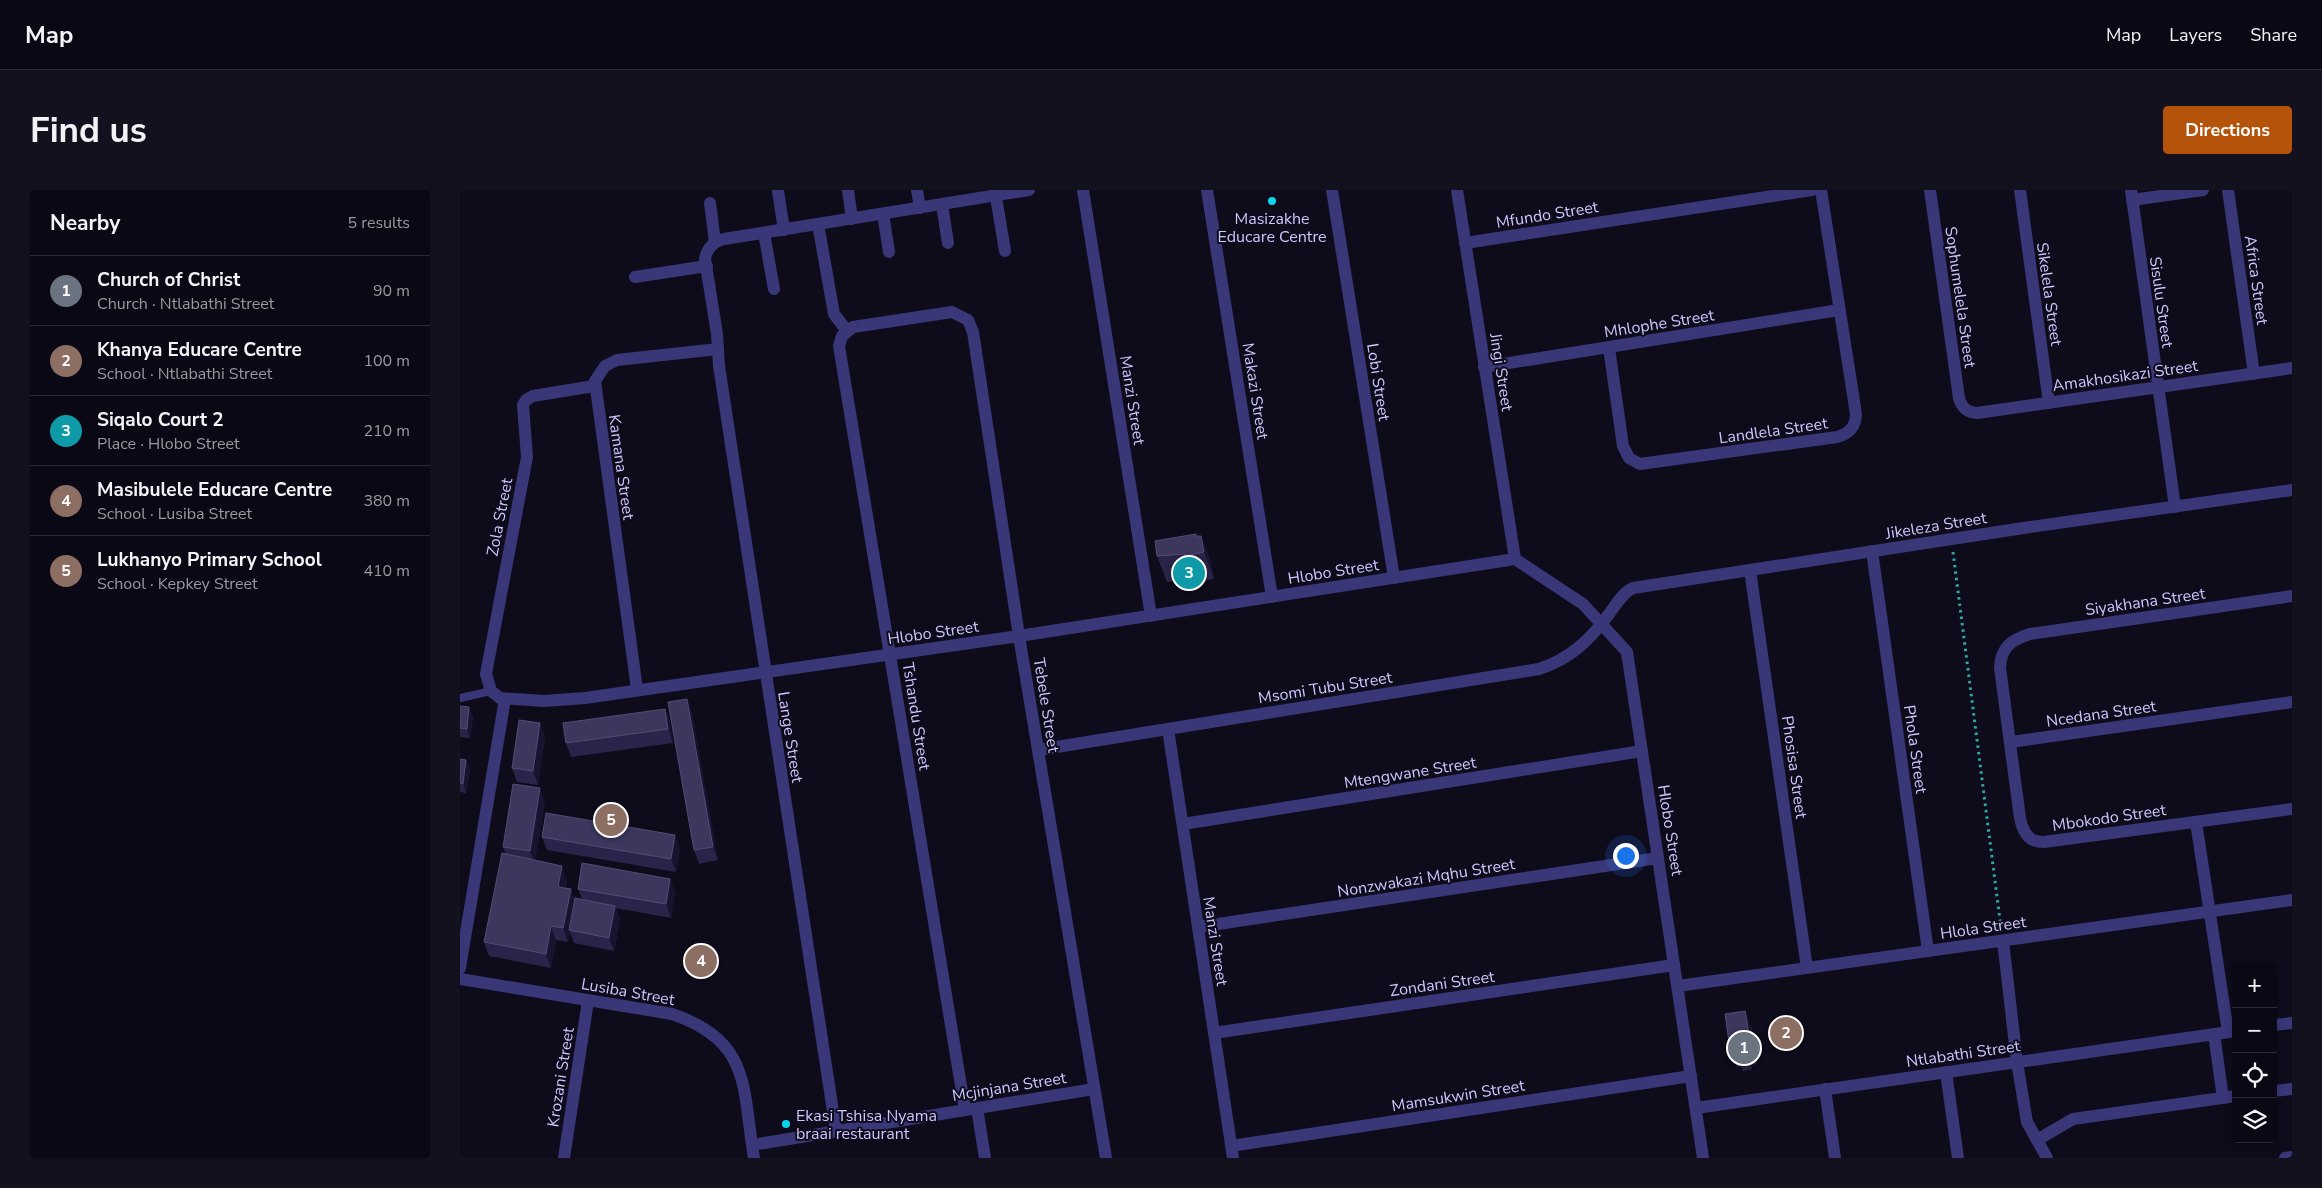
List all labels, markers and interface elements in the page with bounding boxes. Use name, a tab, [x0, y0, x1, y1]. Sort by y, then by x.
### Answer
text: Map	[25, 19, 73, 51]
text: Map	[2106, 23, 2141, 47]
text: Layers	[2169, 23, 2222, 47]
text: Share	[2250, 23, 2297, 47]
button: Directions	[2163, 106, 2292, 154]
text: Find us	[30, 107, 147, 154]
marker: Masizakhe Educare Centre	[1266, 195, 1278, 207]
street label: Mfundo Street	[1495, 196, 1600, 234]
place label: Masizakhe Educare Centre	[1217, 208, 1327, 248]
text: Nearby	[50, 209, 120, 237]
text: 5 results	[348, 212, 410, 234]
street label: Sophumelela Street	[1939, 225, 1981, 370]
street label: Africa Street	[2239, 234, 2273, 327]
street label: Sikelela Street	[2031, 241, 2067, 348]
street label: Sisulu Street	[2144, 255, 2178, 349]
text: Church of Christ	[97, 267, 240, 293]
text: 1	[61, 280, 71, 302]
text: 90 m	[373, 280, 410, 302]
text: Church · Ntlabathi Street	[97, 293, 274, 315]
street label: Mhlophe Street	[1603, 304, 1716, 344]
street label: Jingi Street	[1484, 331, 1518, 413]
text: Khanya Educare Centre	[97, 337, 302, 363]
street label: Makazi Street	[1237, 341, 1274, 441]
street label: Lobi Street	[1361, 342, 1395, 423]
text: 2	[61, 350, 71, 372]
text: 100 m	[363, 350, 410, 372]
street label: Manzi Street	[1114, 354, 1150, 447]
street label: Amakhosikazi Street	[2051, 355, 2200, 397]
text: School · Ntlabathi Street	[97, 363, 272, 385]
text: Siqalo Court 2	[97, 407, 224, 433]
street label: Landlela Street	[1717, 412, 1829, 450]
street label: Kamana Street	[603, 413, 639, 522]
text: 3	[61, 420, 71, 442]
text: 210 m	[363, 420, 410, 442]
text: Place · Hlobo Street	[97, 433, 240, 455]
street label: Zola Street	[482, 476, 518, 558]
text: Masibulele Educare Centre	[97, 477, 332, 503]
text: 4	[61, 490, 71, 512]
text: 380 m	[363, 490, 410, 512]
text: School · Lusiba Street	[97, 503, 252, 525]
street label: Jikeleza Street	[1883, 507, 1989, 545]
text: Lukhanyo Primary School	[97, 547, 322, 573]
pin: 3	[1173, 554, 1205, 592]
street label: Hlobo Street	[1286, 554, 1381, 590]
text: 5	[61, 560, 71, 582]
text: 410 m	[363, 560, 410, 582]
text: School · Kepkey Street	[97, 573, 258, 595]
street label: Siyakhana Street	[2084, 583, 2207, 621]
street label: Hlobo Street	[886, 616, 980, 650]
street label: Tebele Street	[1028, 656, 1064, 755]
street label: Tshandu Street	[897, 661, 935, 772]
street label: Msomi Tubu Street	[1257, 666, 1394, 709]
street label: Lange Street	[772, 690, 808, 785]
street label: Ncedana Street	[2045, 695, 2158, 733]
street label: Phola Street	[1898, 703, 1932, 795]
street label: Phosisa Street	[1776, 714, 1812, 820]
street label: Mtengwane Street	[1343, 752, 1478, 794]
street label: Hlobo Street	[1652, 783, 1688, 878]
street label: Mbokodo Street	[2051, 799, 2168, 837]
pin: 5	[595, 801, 627, 839]
your location	[1613, 843, 1639, 869]
street label: Nonzwakazi Mqhu Street	[1336, 853, 1517, 903]
street label: Manzi Street	[1197, 895, 1233, 988]
street label: Hlola Street	[1939, 911, 2028, 945]
pin: 4	[685, 942, 717, 980]
map controls	[2232, 963, 2277, 1143]
button: +	[2232, 963, 2277, 1008]
street label: Zondani Street	[1388, 966, 1496, 1002]
street label: Lusiba Street	[579, 973, 677, 1011]
button: −	[2232, 1008, 2277, 1053]
pin: 2	[1770, 1014, 1802, 1052]
street label: Krozani Street	[542, 1025, 580, 1129]
pin: 1	[1728, 1029, 1760, 1067]
street label: Ntlabathi Street	[1905, 1035, 2022, 1073]
button: locate	[2232, 1053, 2277, 1098]
street label: Mcjinjana Street	[951, 1067, 1068, 1107]
street label: Mamsukwin Street	[1390, 1075, 1527, 1117]
button: layers	[2232, 1098, 2277, 1143]
place label: Ekasi Tshisa Nyama braai restaurant	[796, 1105, 937, 1145]
marker: Ekasi Tshisa Nyama braai restaurant	[780, 1118, 792, 1130]

